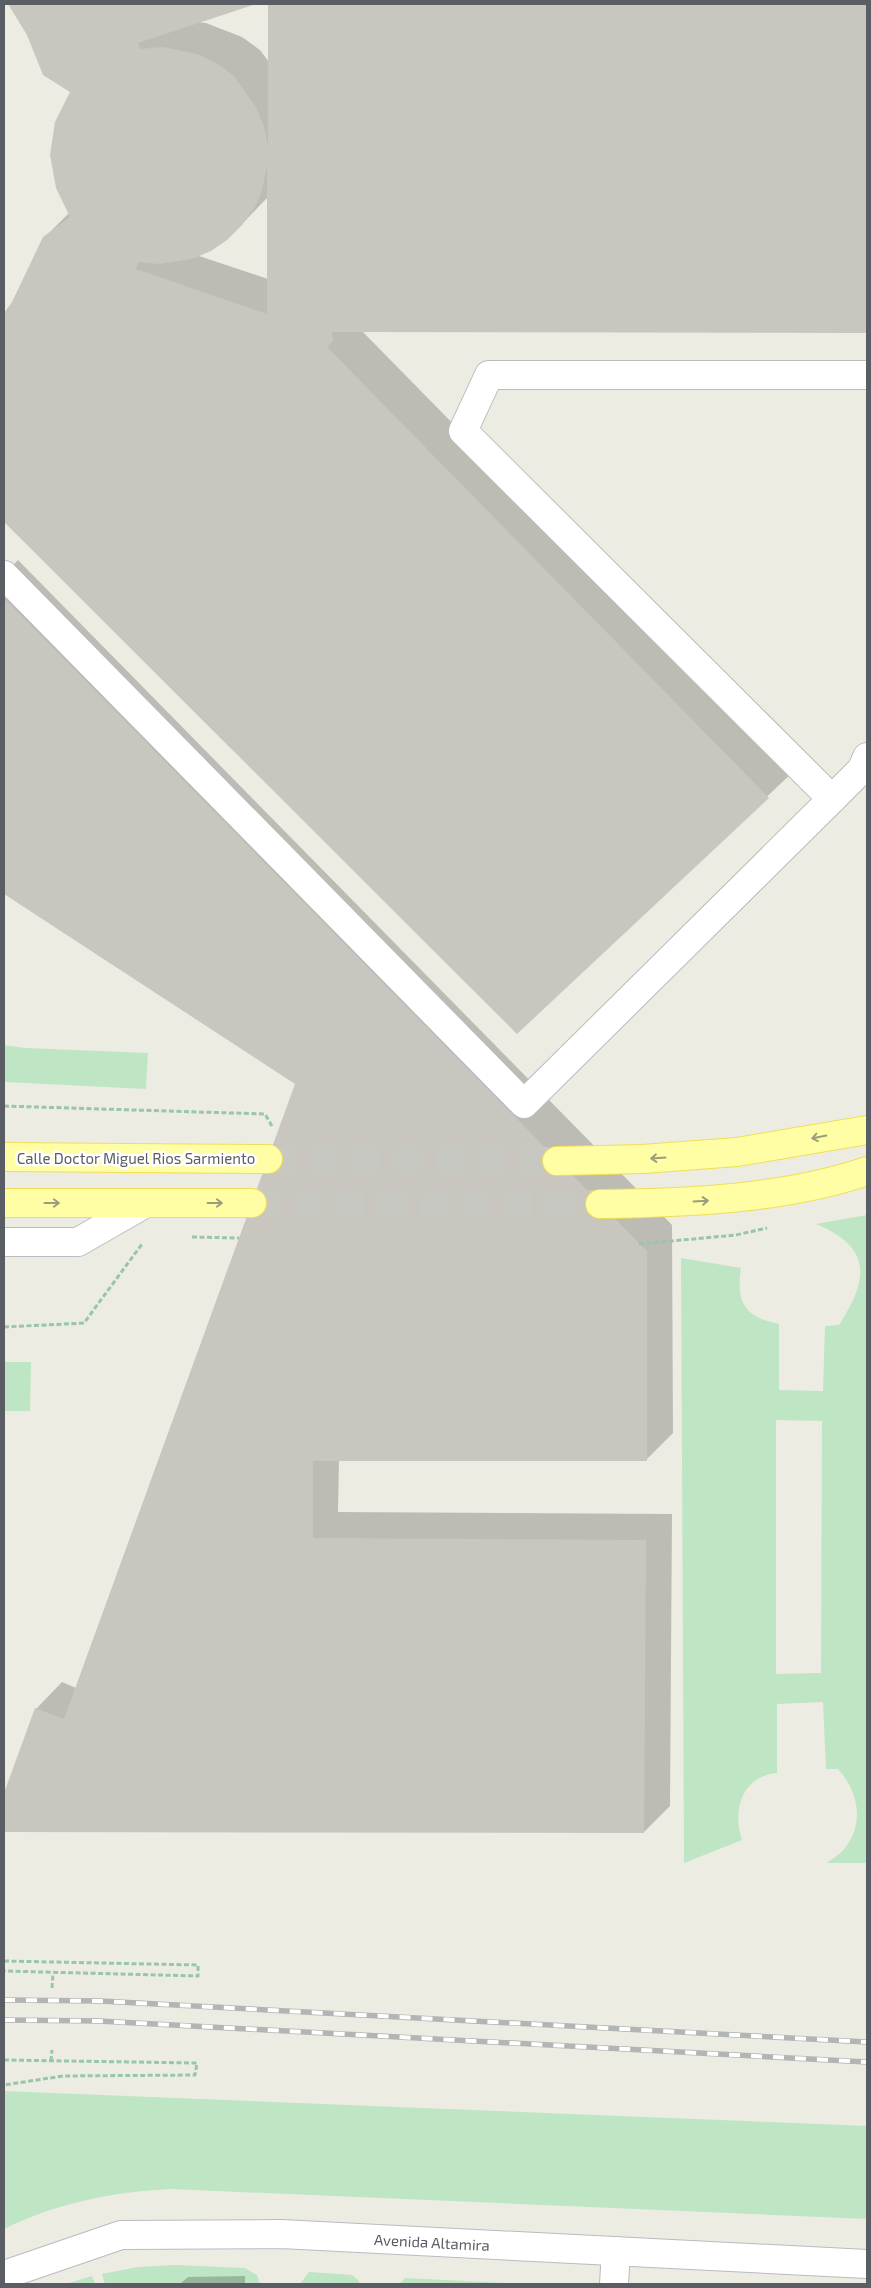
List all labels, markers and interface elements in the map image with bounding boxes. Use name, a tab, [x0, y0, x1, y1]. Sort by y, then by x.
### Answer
one-way arrow	[811, 1132, 827, 1142]
street label: Calle Doctor Miguel Rios Sarmiento	[17, 1149, 255, 1167]
one-way arrow	[650, 1153, 666, 1162]
one-way arrow	[693, 1196, 709, 1205]
one-way arrow	[44, 1198, 60, 1208]
one-way arrow	[206, 1198, 223, 1208]
street label: Avenida Altamira	[374, 2230, 490, 2254]

